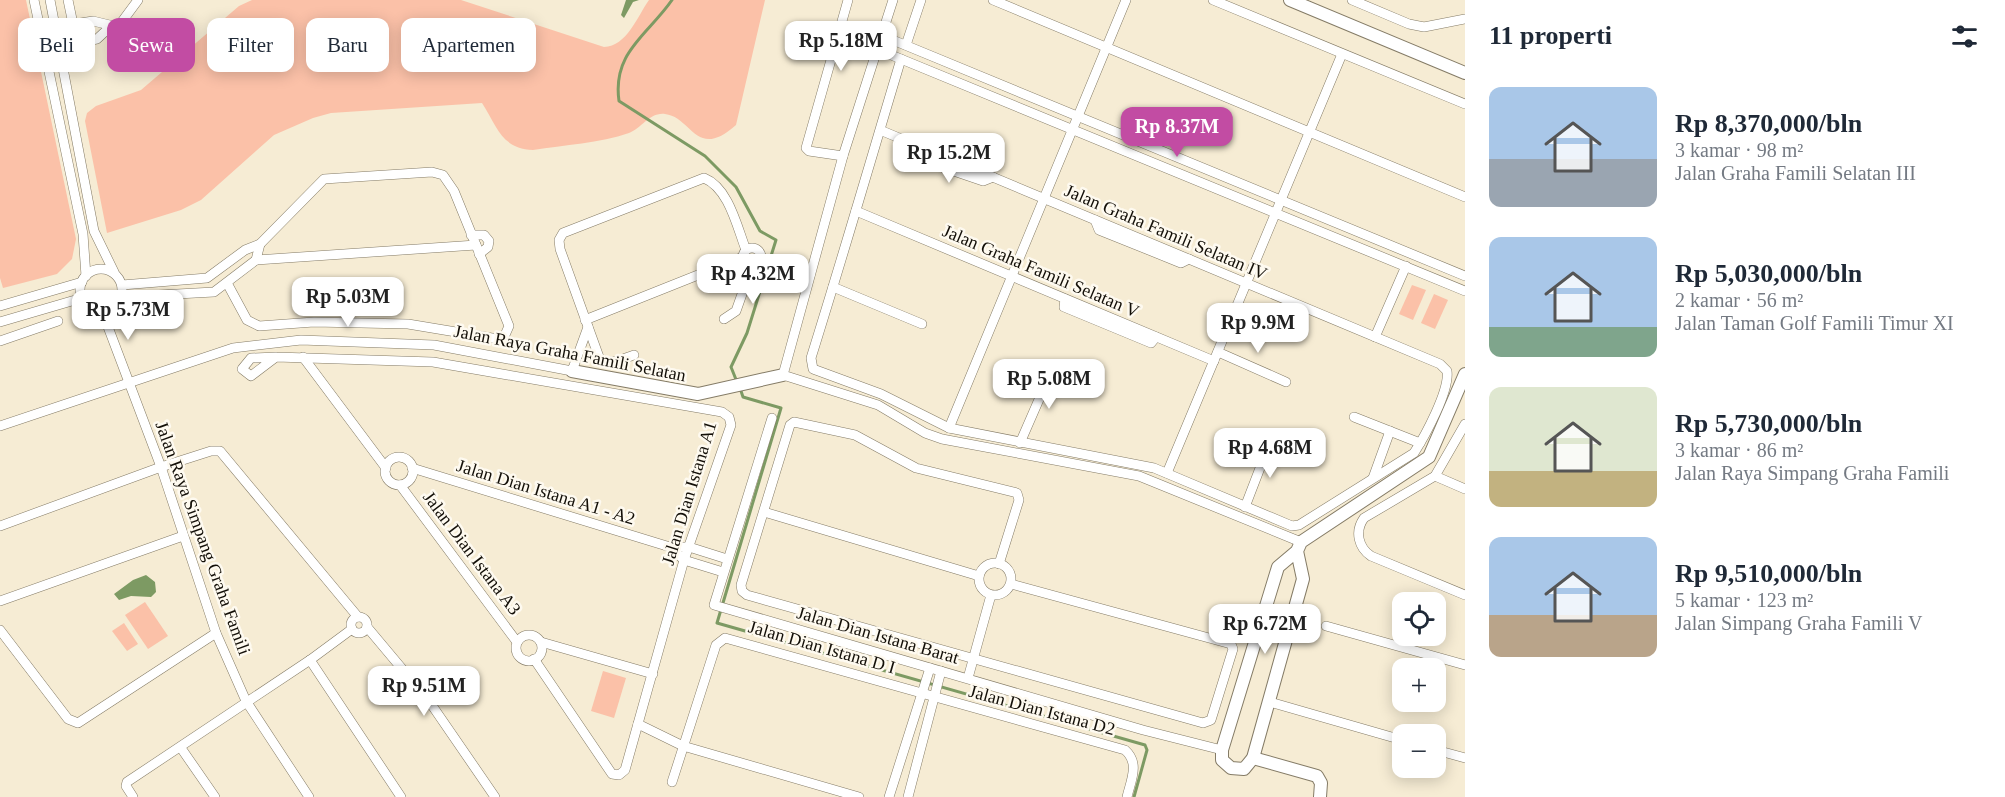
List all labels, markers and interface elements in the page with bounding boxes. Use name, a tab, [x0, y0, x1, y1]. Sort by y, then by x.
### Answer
chip: Beli	[18, 18, 95, 72]
chip: Sewa	[107, 18, 195, 72]
chip: Filter	[207, 18, 294, 72]
chip: Baru	[306, 18, 389, 72]
chip: Apartemen	[401, 18, 536, 72]
icon: filters	[1948, 20, 1981, 53]
pin: Rp 5.18M	[779, 21, 903, 72]
text: 11 properti	[1489, 21, 1612, 50]
text: Rp 5.18M	[799, 29, 883, 51]
pin: Rp 8.37M	[1115, 107, 1239, 158]
text: Rp 8,370,000/bln	[1675, 109, 1862, 138]
icon: home	[1537, 111, 1609, 183]
text: Rp 8.37M	[1135, 115, 1219, 137]
pin: Rp 15.2M	[887, 133, 1011, 184]
text: 3 kamar · 98 m²	[1675, 139, 1803, 161]
text: Rp 15.2M	[907, 141, 991, 163]
text: Jalan Graha Famili Selatan III	[1675, 162, 1916, 184]
street label: Jalan Graha Famili Selatan IV	[1062, 180, 1270, 284]
street label: Jalan Graha Famili Selatan V	[940, 220, 1142, 322]
pin: Rp 4.32M	[691, 254, 815, 305]
text: Rp 5,030,000/bln	[1675, 259, 1862, 288]
icon: home	[1537, 261, 1609, 333]
text: Rp 4.32M	[711, 262, 795, 284]
pin: Rp 5.03M	[286, 277, 410, 328]
text: Rp 5.03M	[306, 285, 390, 307]
text: 2 kamar · 56 m²	[1675, 289, 1803, 311]
pin: Rp 5.73M	[66, 290, 190, 341]
text: Rp 5.73M	[86, 298, 170, 320]
pin: Rp 9.9M	[1203, 303, 1313, 354]
text: Rp 9.9M	[1221, 311, 1295, 333]
text: Jalan Taman Golf Famili Timur XI	[1675, 312, 1954, 334]
street label: Jalan Raya Graha Famili Selatan	[452, 321, 688, 385]
pin: Rp 5.08M	[987, 359, 1111, 410]
text: Rp 5.08M	[1007, 367, 1091, 389]
text: Rp 5,730,000/bln	[1675, 409, 1862, 438]
icon: home	[1537, 411, 1609, 483]
street label: Jalan Raya Simpang Graha Famili	[151, 419, 255, 657]
street label: Jalan Dian Istana A1	[658, 419, 720, 567]
pin: Rp 4.68M	[1208, 428, 1332, 479]
text: Rp 4.68M	[1228, 436, 1312, 458]
text: 3 kamar · 86 m²	[1675, 439, 1803, 461]
street label: Jalan Dian Istana A1 - A2	[454, 455, 638, 529]
text: Jalan Raya Simpang Graha Famili	[1675, 462, 1949, 484]
street label: Jalan Dian Istana A3	[419, 487, 525, 619]
text: Rp 9,510,000/bln	[1675, 559, 1862, 588]
icon: home	[1537, 561, 1609, 633]
text: 5 kamar · 123 m²	[1675, 589, 1813, 611]
map controls	[1392, 592, 1446, 778]
button: locate	[1392, 592, 1446, 646]
street label: Jalan Dian Istana Barat	[795, 602, 961, 668]
pin: Rp 6.72M	[1203, 604, 1327, 655]
text: Rp 6.72M	[1223, 612, 1307, 634]
text: Jalan Simpang Graha Famili V	[1675, 612, 1922, 634]
street label: Jalan Dian Istana D I	[746, 616, 898, 678]
button: +	[1392, 658, 1446, 712]
pin: Rp 9.51M	[362, 666, 486, 717]
text: Rp 9.51M	[382, 674, 466, 696]
street label: Jalan Dian Istana D2	[967, 681, 1117, 739]
button: −	[1392, 724, 1446, 778]

